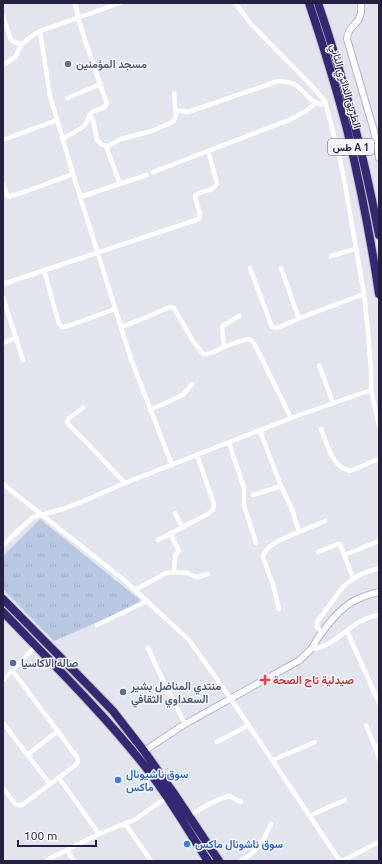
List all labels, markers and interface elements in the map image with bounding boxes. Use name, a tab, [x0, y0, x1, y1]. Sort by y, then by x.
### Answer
street label: الطريق الدائري الثاني	[324, 43, 364, 131]
place label: مسجد المؤمنين	[76, 58, 147, 71]
marker: مسجد المؤمنين	[63, 59, 73, 69]
road number: طس A 1	[328, 139, 374, 155]
place label: صالة الاكاسيا	[21, 657, 78, 670]
marker: صالة الاكاسيا	[8, 658, 18, 668]
place label: صيدلية تاج الصحة	[273, 674, 354, 688]
marker: صيدلية تاج الصحة	[260, 675, 270, 685]
place label: منتدي المناضل بشير السعداوي الثقافي	[130, 680, 221, 708]
marker: منتدي المناضل بشير السعداوي الثقافي	[118, 687, 128, 697]
place label: سوق ناشيونال ماكس	[126, 768, 189, 794]
marker: سوق ناشيونال ماكس	[113, 775, 123, 785]
scale bar	[18, 822, 96, 848]
text: 100 m	[24, 829, 57, 842]
place label: سوق ناشونال ماكس	[195, 838, 283, 851]
marker: سوق ناشونال ماكس	[182, 839, 192, 849]

